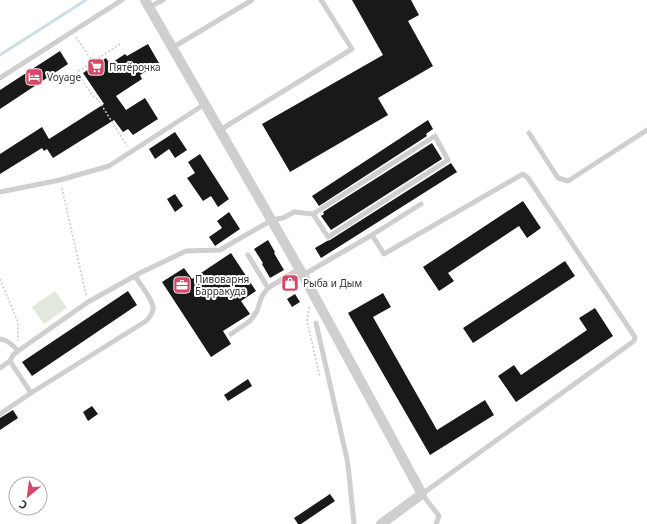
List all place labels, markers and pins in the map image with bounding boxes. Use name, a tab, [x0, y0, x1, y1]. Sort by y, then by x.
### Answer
supermarket icon: Пятёрочка	[86, 57, 106, 77]
place label: Пятёрочка	[109, 60, 161, 74]
hotel icon: Voyage	[24, 67, 44, 87]
place label: Voyage	[47, 70, 82, 84]
place label: Пивоварня Барракуда	[195, 272, 249, 298]
shop icon: Рыба и Дым	[280, 273, 300, 293]
office icon: Пивоварня Барракуда	[172, 275, 192, 295]
place label: Рыба и Дым	[303, 276, 362, 290]

